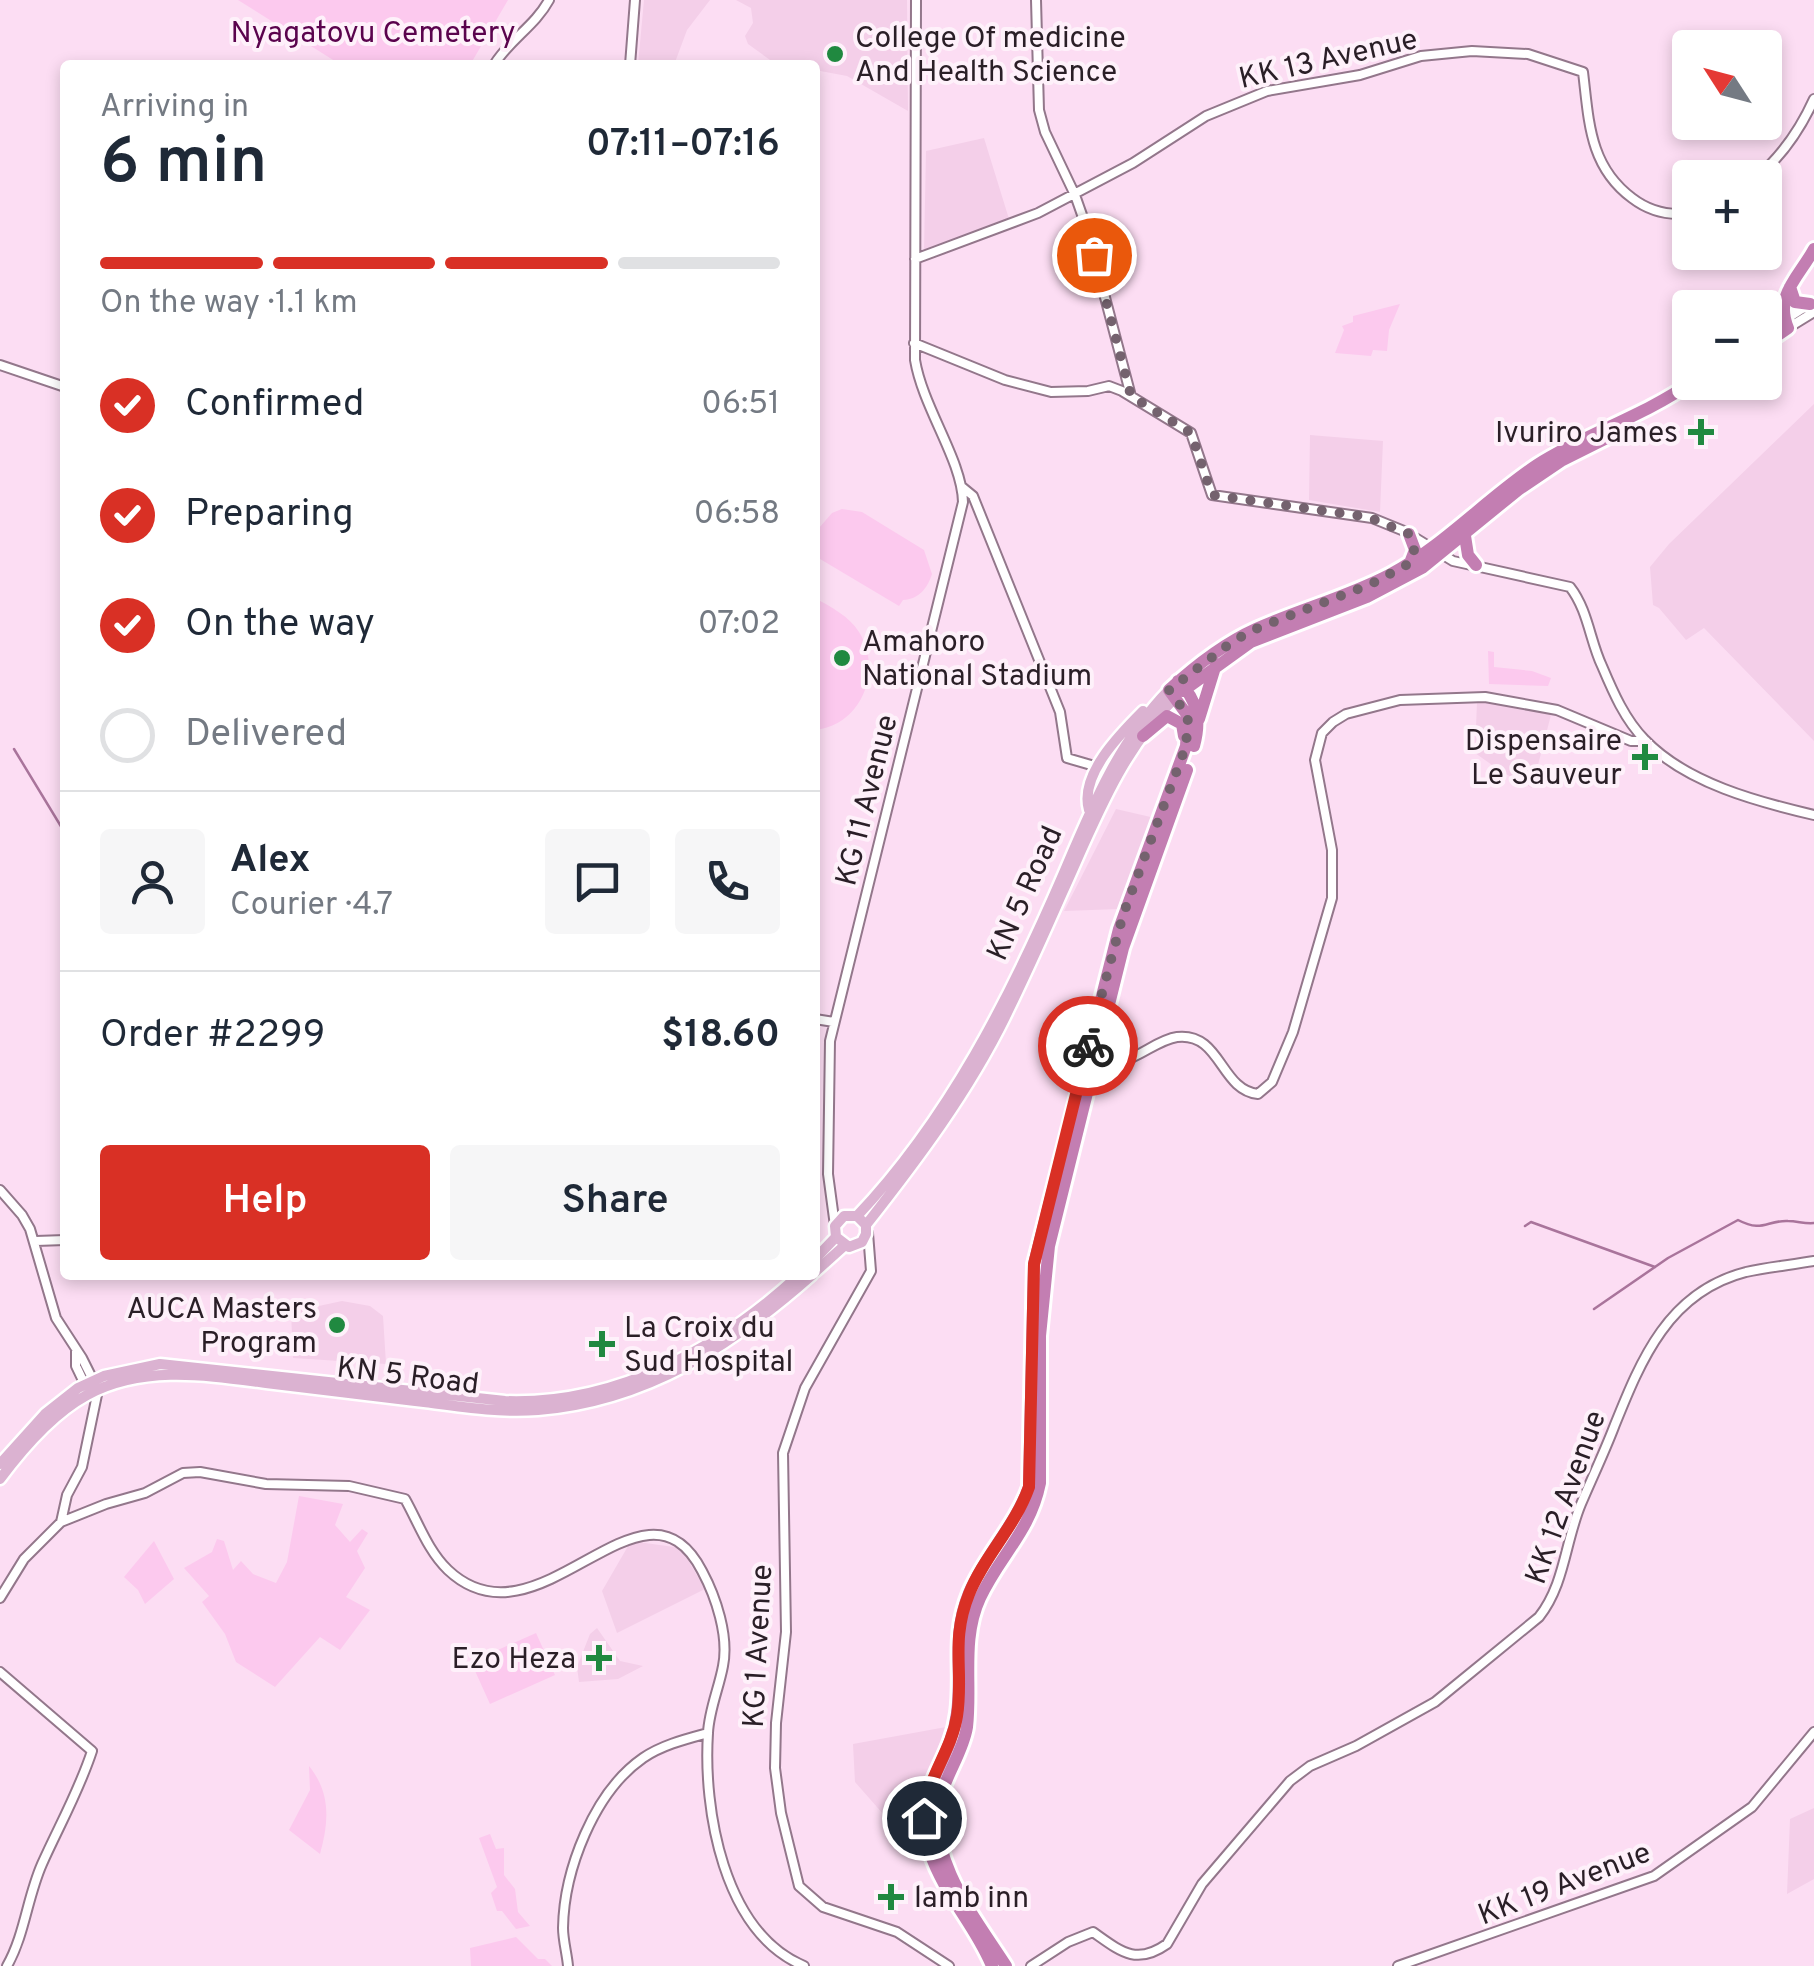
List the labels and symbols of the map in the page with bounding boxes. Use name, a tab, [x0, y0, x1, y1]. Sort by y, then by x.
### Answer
park label: Nyagatovu Cemetery	[230, 16, 516, 53]
place label: College Of medicine And Health Science	[855, 21, 1126, 92]
street label: KK 13 Avenue	[1236, 22, 1421, 99]
north arrow	[1672, 30, 1782, 140]
marker: College Of medicine And Health Science	[824, 43, 846, 65]
pin	[1052, 213, 1137, 298]
place label: Ivuriro James	[1495, 416, 1678, 453]
marker: Ivuriro James	[1688, 419, 1714, 445]
place label: Amahoro National Stadium	[862, 625, 1092, 696]
marker: Amahoro National Stadium	[831, 647, 853, 669]
street label: KG 11 Avenue	[829, 711, 908, 890]
place label: Dispensaire Le Sauveur	[1465, 724, 1622, 795]
marker: Dispensaire Le Sauveur	[1632, 744, 1658, 770]
street label: KN 5 Road	[980, 821, 1072, 967]
courier	[1038, 996, 1138, 1096]
place label: AUCA Masters Program	[126, 1292, 317, 1363]
place label: La Croix du Sud Hospital	[624, 1311, 793, 1382]
marker: AUCA Masters Program	[326, 1314, 348, 1336]
marker: La Croix du Sud Hospital	[589, 1331, 615, 1357]
street label: KN 5 Road	[334, 1350, 481, 1405]
street label: KK 12 Avenue	[1519, 1406, 1616, 1590]
street label: KG 1 Avenue	[737, 1563, 782, 1729]
place label: Ezo Heza	[452, 1642, 576, 1679]
marker: Ezo Heza	[586, 1645, 612, 1671]
pin	[882, 1776, 967, 1861]
street label: KK 19 Avenue	[1473, 1835, 1656, 1935]
place label: lamb inn	[914, 1881, 1029, 1918]
marker: lamb inn	[878, 1884, 904, 1910]

